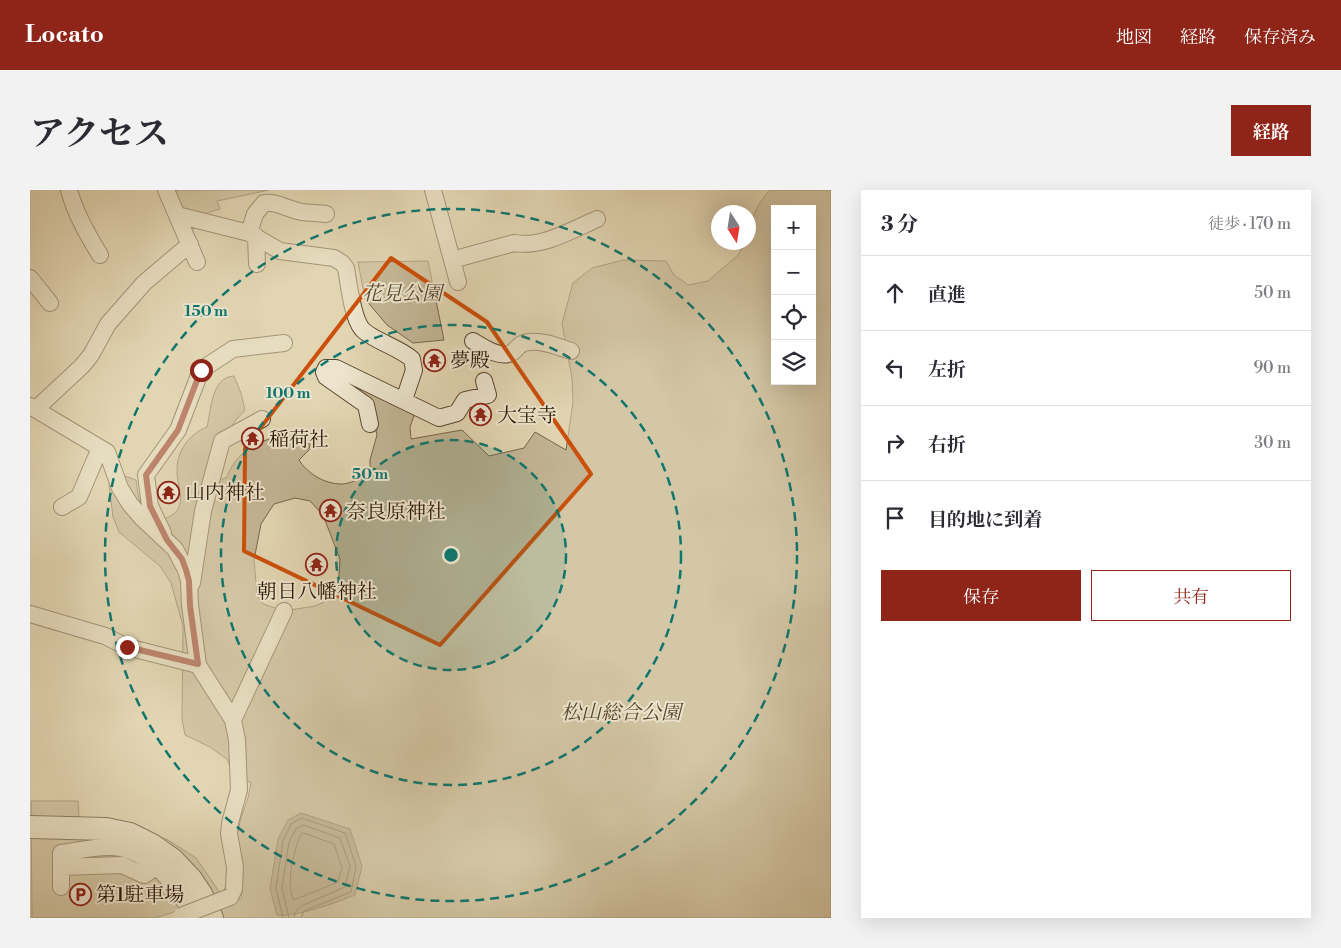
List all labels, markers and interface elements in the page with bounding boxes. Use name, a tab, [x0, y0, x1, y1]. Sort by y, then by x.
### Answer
text: Locato	[25, 20, 104, 50]
text: 地図	[1116, 26, 1152, 49]
text: 経路	[1180, 26, 1216, 49]
text: 保存済み	[1244, 26, 1316, 49]
button: 経路	[1231, 105, 1311, 156]
text: アクセス	[30, 113, 169, 156]
north arrow	[711, 205, 756, 250]
map controls	[771, 205, 816, 385]
button: +	[771, 205, 816, 250]
text: 3 分	[881, 212, 918, 238]
text: 徒歩 · 170 m	[1208, 214, 1291, 234]
button: −	[771, 250, 816, 295]
icon: ahead	[881, 279, 909, 307]
park label: 花見公園	[362, 282, 445, 307]
text: 直進	[928, 283, 966, 307]
text: 50 m	[1254, 283, 1291, 303]
button: locate	[771, 295, 816, 340]
text: 150 m	[184, 302, 228, 321]
button: layers	[771, 340, 816, 385]
temple icon: 夢殿	[422, 348, 446, 372]
place label: 夢殿	[450, 349, 490, 374]
icon: left	[881, 354, 909, 382]
text: 左折	[928, 358, 966, 382]
text: 90 m	[1253, 358, 1291, 378]
route start	[190, 359, 213, 382]
text: 100 m	[266, 384, 311, 403]
temple icon: 大宝寺	[469, 403, 493, 427]
place label: 大宝寺	[497, 404, 557, 429]
temple icon: 稲荷社	[241, 427, 265, 451]
place label: 稲荷社	[269, 428, 329, 453]
icon: right	[881, 429, 909, 457]
text: 右折	[928, 433, 966, 457]
text: 30 m	[1254, 433, 1291, 453]
text: 50 m	[352, 465, 388, 484]
temple icon: 山内神社	[157, 480, 181, 504]
place label: 山内神社	[185, 481, 265, 506]
temple icon: 奈良原神社	[318, 499, 342, 523]
place label: 奈良原神社	[346, 500, 446, 525]
icon: arrive	[881, 504, 909, 532]
text: 目的地に到着	[928, 508, 1042, 532]
centre of rings	[442, 546, 460, 564]
temple icon: 朝日八幡神社	[305, 553, 329, 577]
button: 保存	[881, 570, 1081, 621]
button: 共有	[1091, 570, 1291, 621]
place label: 朝日八幡神社	[257, 580, 377, 605]
route end	[116, 636, 139, 659]
park label: 松山総合公園	[561, 701, 684, 726]
parking icon: 第1駐車場	[68, 882, 92, 906]
place label: 第1駐車場	[96, 883, 185, 908]

